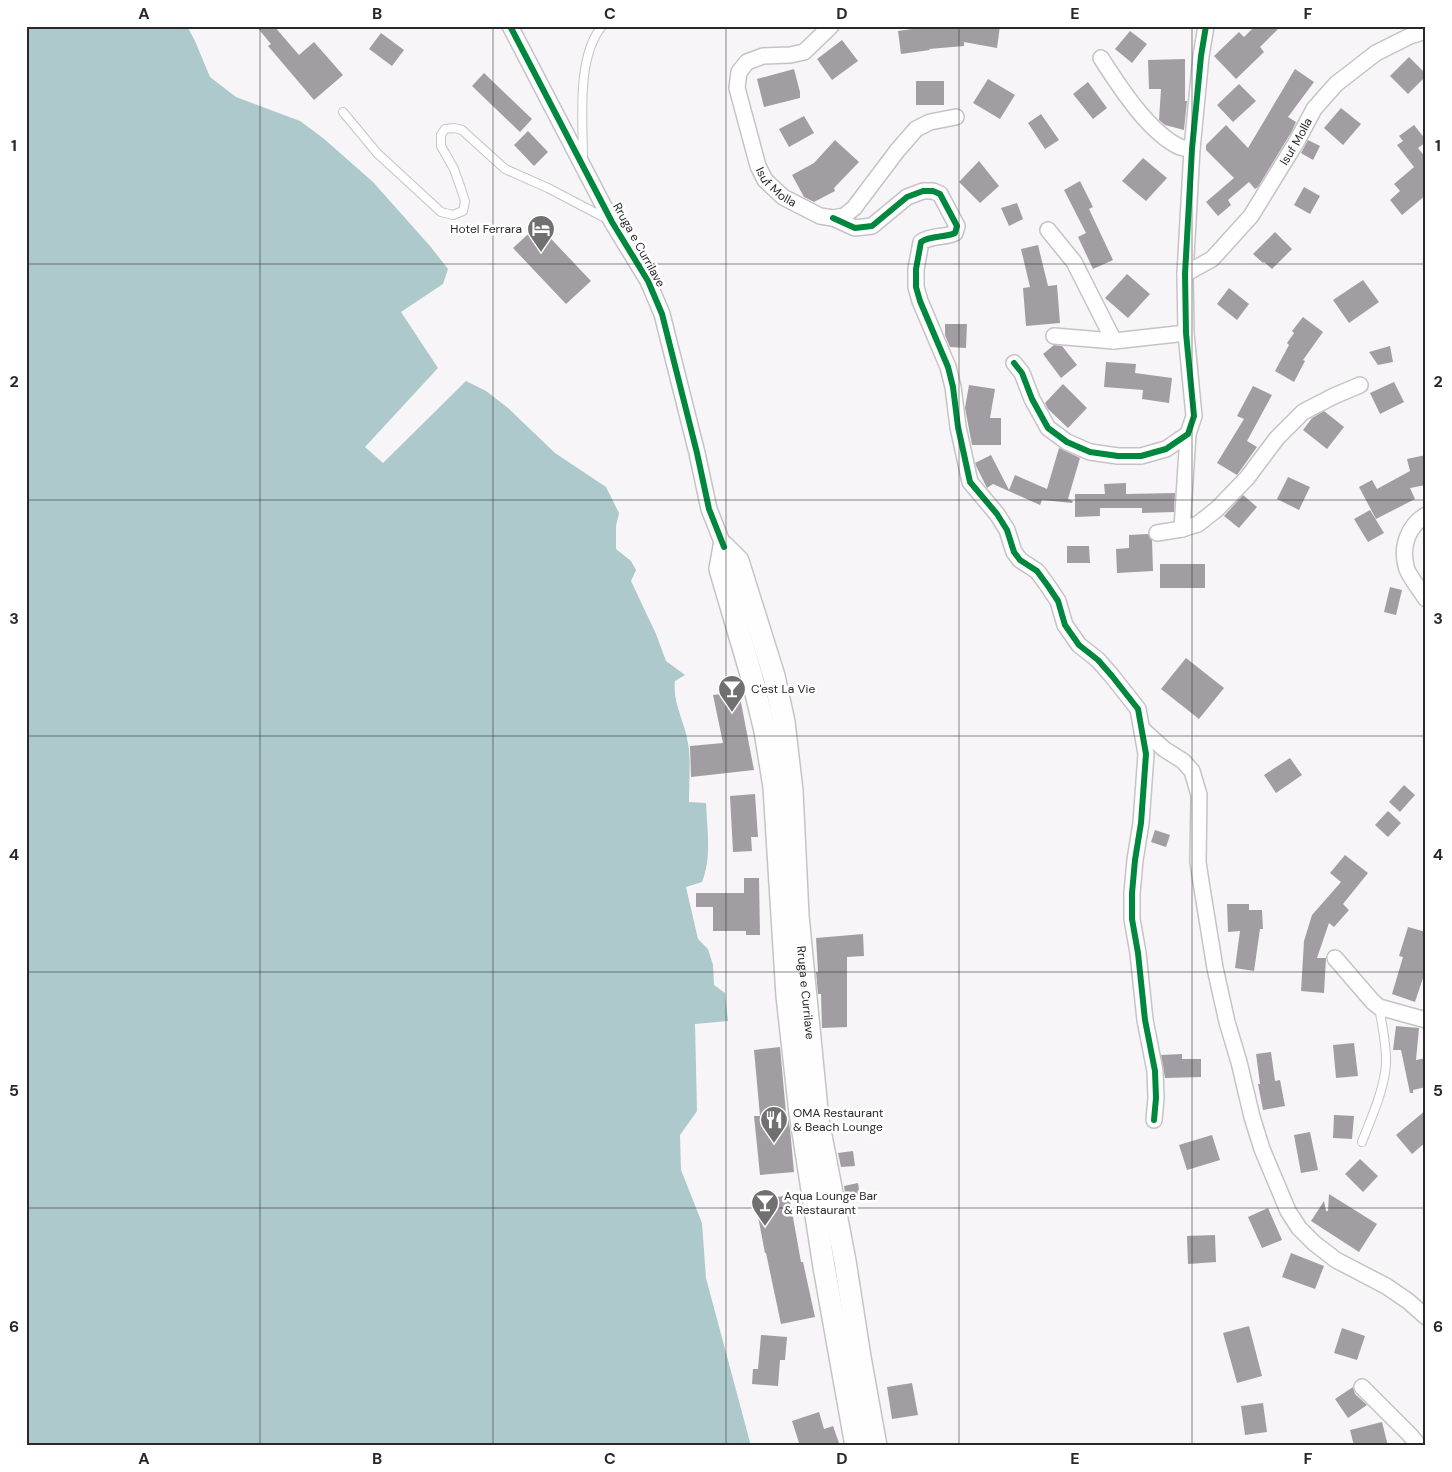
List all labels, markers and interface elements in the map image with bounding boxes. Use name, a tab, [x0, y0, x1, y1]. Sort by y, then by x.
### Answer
text: A	[138, 3, 150, 24]
text: B	[372, 3, 382, 24]
text: C	[604, 3, 616, 24]
text: D	[836, 3, 848, 24]
text: E	[1070, 3, 1080, 24]
text: F	[1304, 3, 1313, 24]
street label: Isuf Molla	[1276, 115, 1316, 168]
text: 1	[11, 135, 17, 156]
text: 1	[1435, 135, 1441, 156]
street label: Isuf Molla	[752, 164, 799, 211]
street label: Rruga e Currilave	[609, 200, 669, 290]
hotel icon: Hotel Ferrara	[526, 214, 556, 253]
place label: Hotel Ferrara	[450, 221, 522, 237]
text: 2	[9, 371, 19, 392]
text: 2	[1433, 371, 1443, 392]
text: 3	[9, 608, 19, 629]
text: 3	[1433, 608, 1443, 629]
bar icon: C'est La Vie	[717, 674, 747, 713]
place label: C'est La Vie	[751, 681, 815, 697]
text: 4	[9, 844, 19, 865]
text: 4	[1433, 844, 1443, 865]
street label: Rruga e Currilave	[793, 945, 818, 1040]
text: 5	[9, 1080, 19, 1101]
text: 5	[1433, 1080, 1443, 1101]
restaurant icon: OMA Restaurant & Beach Lounge	[759, 1105, 789, 1144]
place label: OMA Restaurant & Beach Lounge	[793, 1105, 884, 1135]
bar icon: Aqua Lounge Bar & Restaurant	[750, 1188, 780, 1227]
place label: Aqua Lounge Bar & Restaurant	[784, 1188, 878, 1218]
text: 6	[9, 1316, 19, 1337]
text: 6	[1433, 1316, 1443, 1337]
text: A	[138, 1448, 150, 1469]
text: B	[372, 1448, 382, 1469]
text: C	[604, 1448, 616, 1469]
text: D	[836, 1448, 848, 1469]
text: E	[1070, 1448, 1080, 1469]
text: F	[1304, 1448, 1313, 1469]

